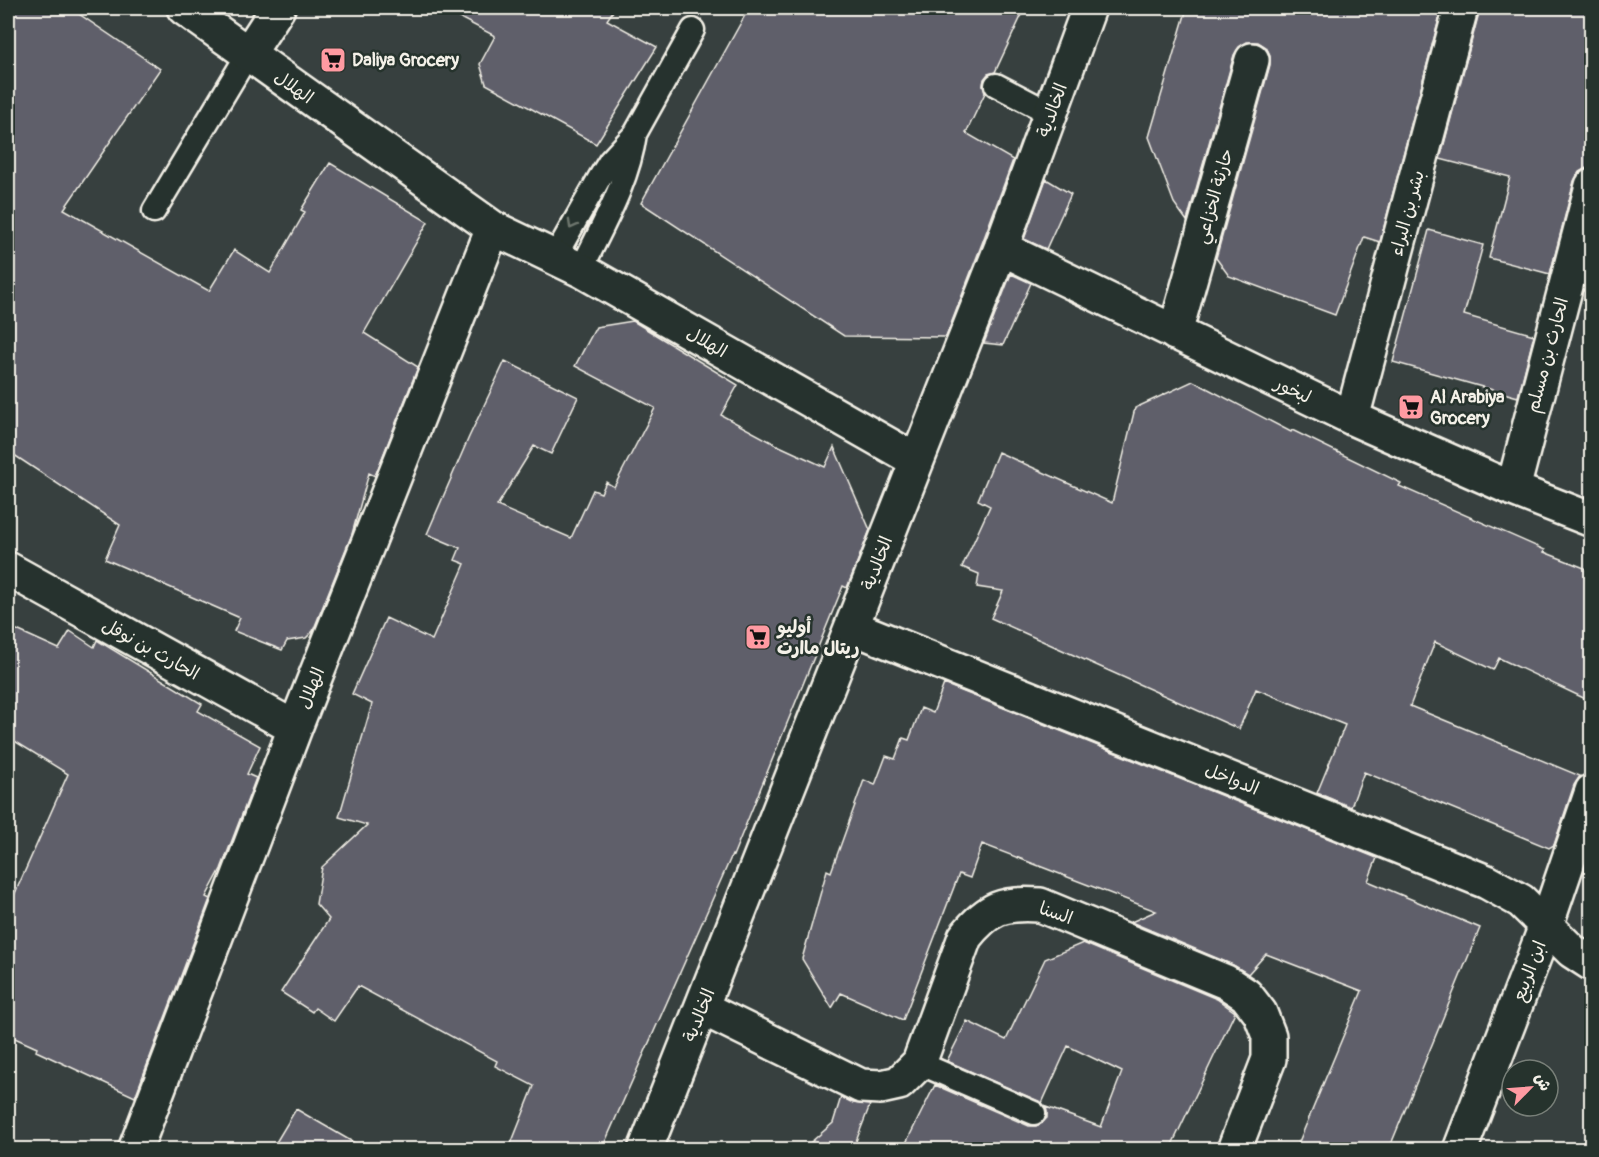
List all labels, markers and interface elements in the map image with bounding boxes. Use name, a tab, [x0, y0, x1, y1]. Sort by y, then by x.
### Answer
supermarket icon: Daliya Grocery	[318, 45, 348, 75]
place label: Daliya Grocery	[352, 49, 459, 72]
street label: الهلال	[269, 66, 318, 109]
street label: الخالدية	[1032, 80, 1073, 140]
street label: حارثة الخزاعي	[1190, 146, 1243, 247]
street label: بشر بن البراء	[1385, 168, 1430, 259]
one-way arrow	[568, 219, 579, 229]
street label: الحارث بن مسلم	[1521, 295, 1576, 416]
street label: الهلال	[682, 322, 731, 363]
street label: لبخور	[1269, 371, 1315, 409]
place label: Al Arabiya Grocery	[1430, 386, 1505, 430]
supermarket icon: Al Arabiya Grocery	[1396, 392, 1426, 422]
street label: الخالدية	[857, 533, 898, 593]
street label: الحارث بن نوفل	[98, 613, 203, 686]
place label: أوليو ريتال ماارت	[776, 616, 859, 660]
supermarket icon: أوليو ريتال ماارت	[743, 622, 773, 652]
street label: الهلال	[293, 664, 330, 712]
street label: الدواخل	[1201, 758, 1262, 801]
street label: السنا	[1036, 897, 1076, 930]
street label: ابن الربيع	[1507, 937, 1553, 1005]
street label: الخالدية	[678, 985, 721, 1045]
north arrow	[1500, 1058, 1560, 1118]
text: ش	[1530, 1070, 1555, 1094]

